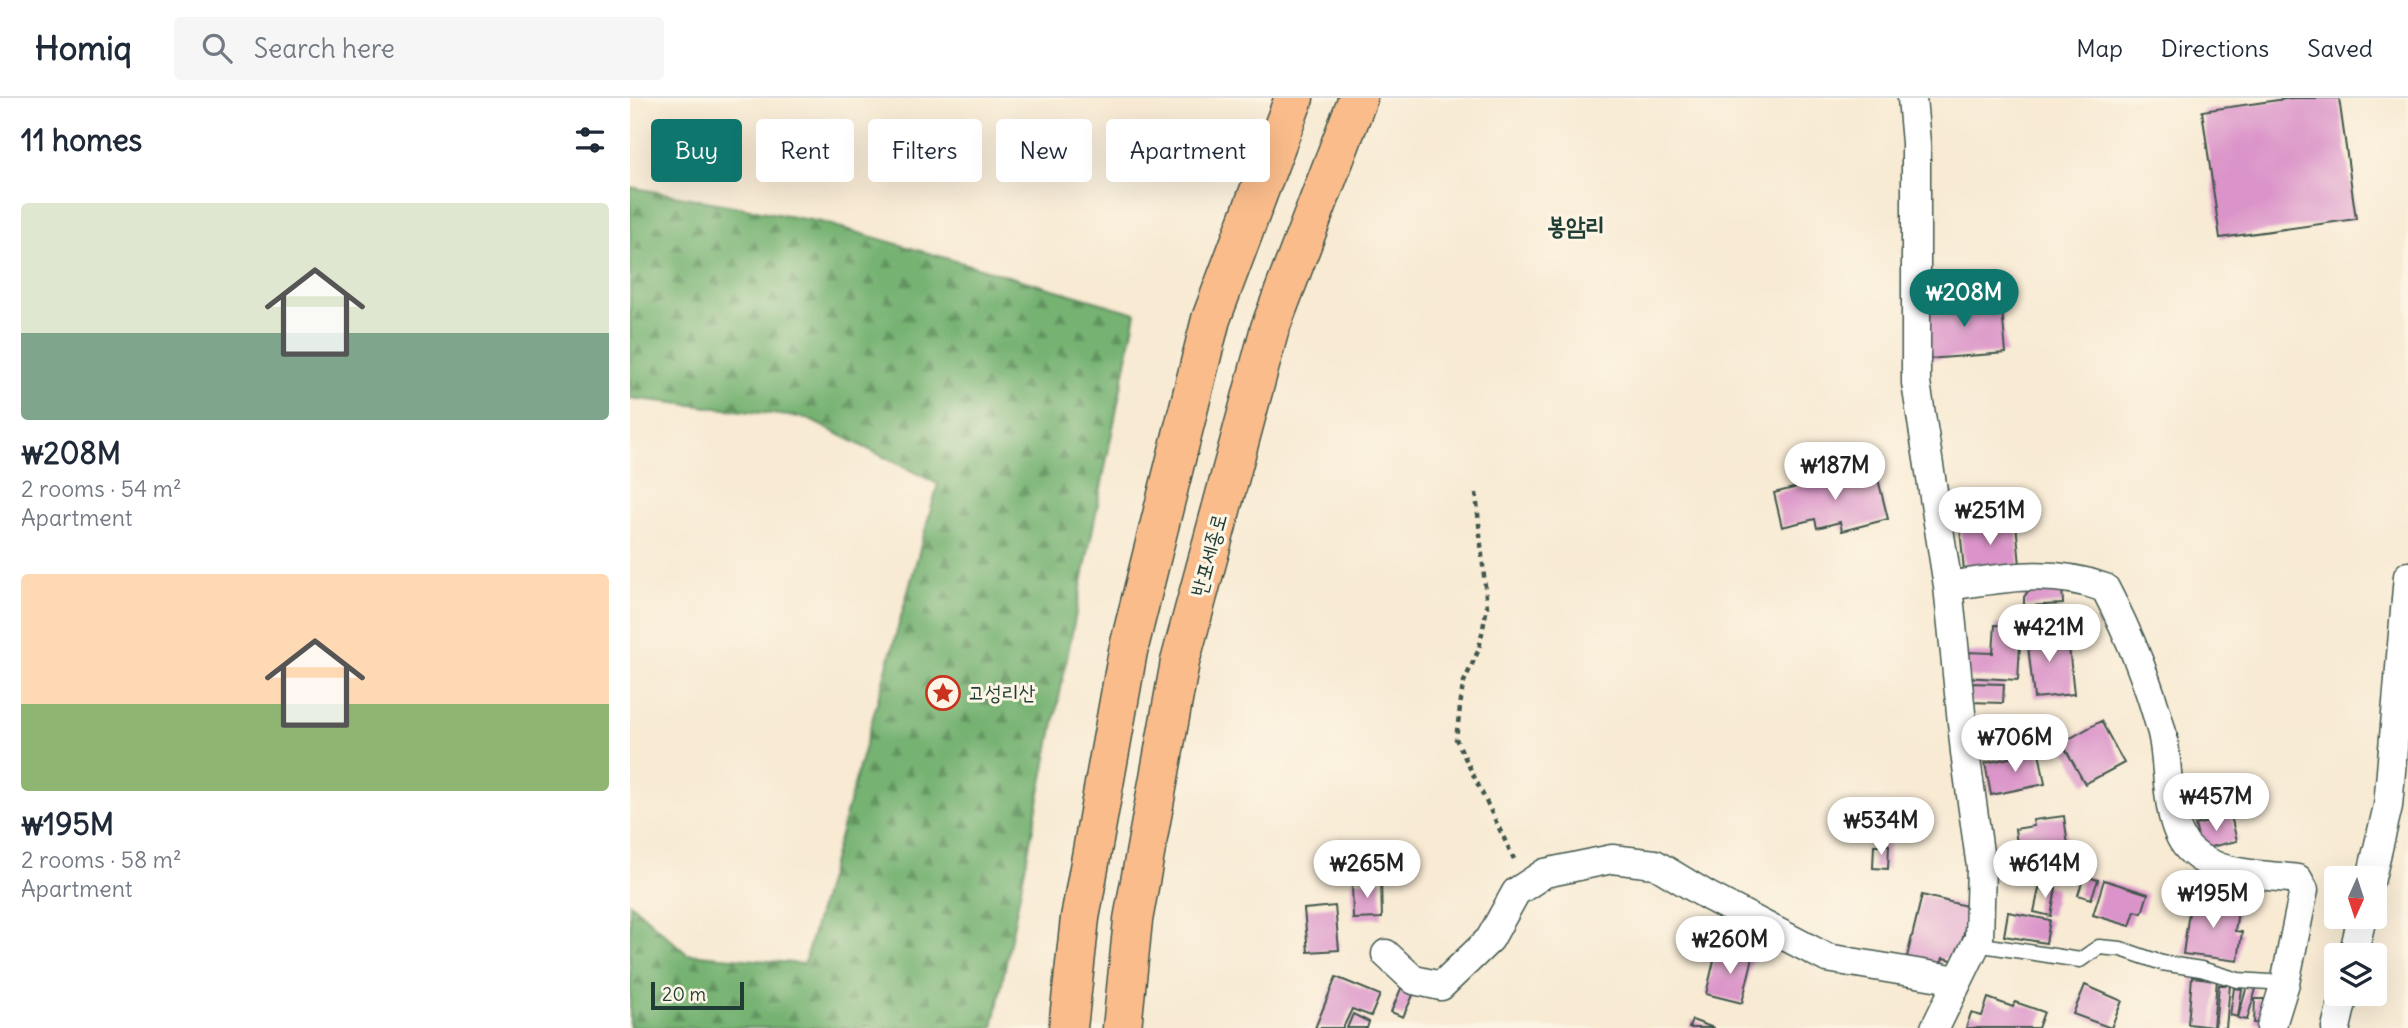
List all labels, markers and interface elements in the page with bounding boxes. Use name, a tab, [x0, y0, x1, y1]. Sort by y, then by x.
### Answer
search box	[174, 17, 664, 80]
text: Homiq	[35, 27, 132, 69]
icon: search	[198, 29, 236, 67]
text: Search here	[254, 32, 395, 65]
text: Map	[2076, 33, 2123, 63]
text: Directions	[2161, 33, 2269, 63]
text: Saved	[2307, 33, 2373, 63]
chip: Buy	[651, 119, 742, 182]
chip: Rent	[756, 119, 854, 182]
chip: Filters	[868, 119, 982, 182]
chip: New	[996, 119, 1092, 182]
chip: Apartment	[1106, 119, 1270, 182]
text: 11 homes	[21, 121, 142, 159]
icon: filters	[571, 121, 609, 159]
district label: 봉암리	[1547, 210, 1605, 240]
icon: home	[252, 249, 378, 375]
pin: ₩208M	[1915, 270, 2013, 329]
text: ₩208M	[1926, 277, 2002, 306]
text: ₩208M	[21, 434, 121, 472]
pin: ₩187M	[1786, 442, 1884, 502]
text: ₩187M	[1800, 450, 1870, 479]
text: 2 rooms · 54 m²	[21, 474, 182, 503]
pin: ₩251M	[1941, 488, 2039, 547]
text: ₩251M	[1955, 495, 2025, 524]
text: Apartment	[21, 503, 133, 532]
street label: 반포세종로	[1185, 511, 1232, 599]
pin: ₩421M	[2000, 604, 2098, 664]
text: ₩421M	[2014, 612, 2084, 641]
icon: home	[252, 620, 378, 746]
place icon: 고성리산	[924, 674, 962, 712]
place label: 고성리산	[968, 679, 1036, 706]
pin: ₩706M	[1966, 714, 2064, 774]
text: ₩706M	[1977, 722, 2053, 751]
pin: ₩457M	[2167, 774, 2265, 833]
text: ₩457M	[2179, 781, 2253, 810]
pin: ₩534M	[1832, 798, 1930, 857]
text: ₩195M	[21, 805, 114, 843]
text: ₩534M	[1843, 805, 1919, 834]
pin: ₩265M	[1318, 840, 1416, 900]
pin: ₩614M	[1996, 840, 2094, 900]
text: 2 rooms · 58 m²	[21, 845, 182, 874]
text: ₩265M	[1330, 848, 1404, 877]
text: ₩614M	[2009, 848, 2081, 877]
north arrow	[2324, 866, 2387, 929]
map controls	[2324, 866, 2387, 1006]
pin: ₩195M	[2164, 870, 2262, 930]
text: Apartment	[21, 874, 133, 903]
text: ₩195M	[2177, 878, 2249, 907]
pin: ₩260M	[1681, 916, 1779, 976]
text: ₩260M	[1692, 924, 1768, 953]
button: layers	[2324, 943, 2387, 1006]
scale bar	[651, 979, 744, 1011]
text: 20 m	[662, 982, 706, 1006]

